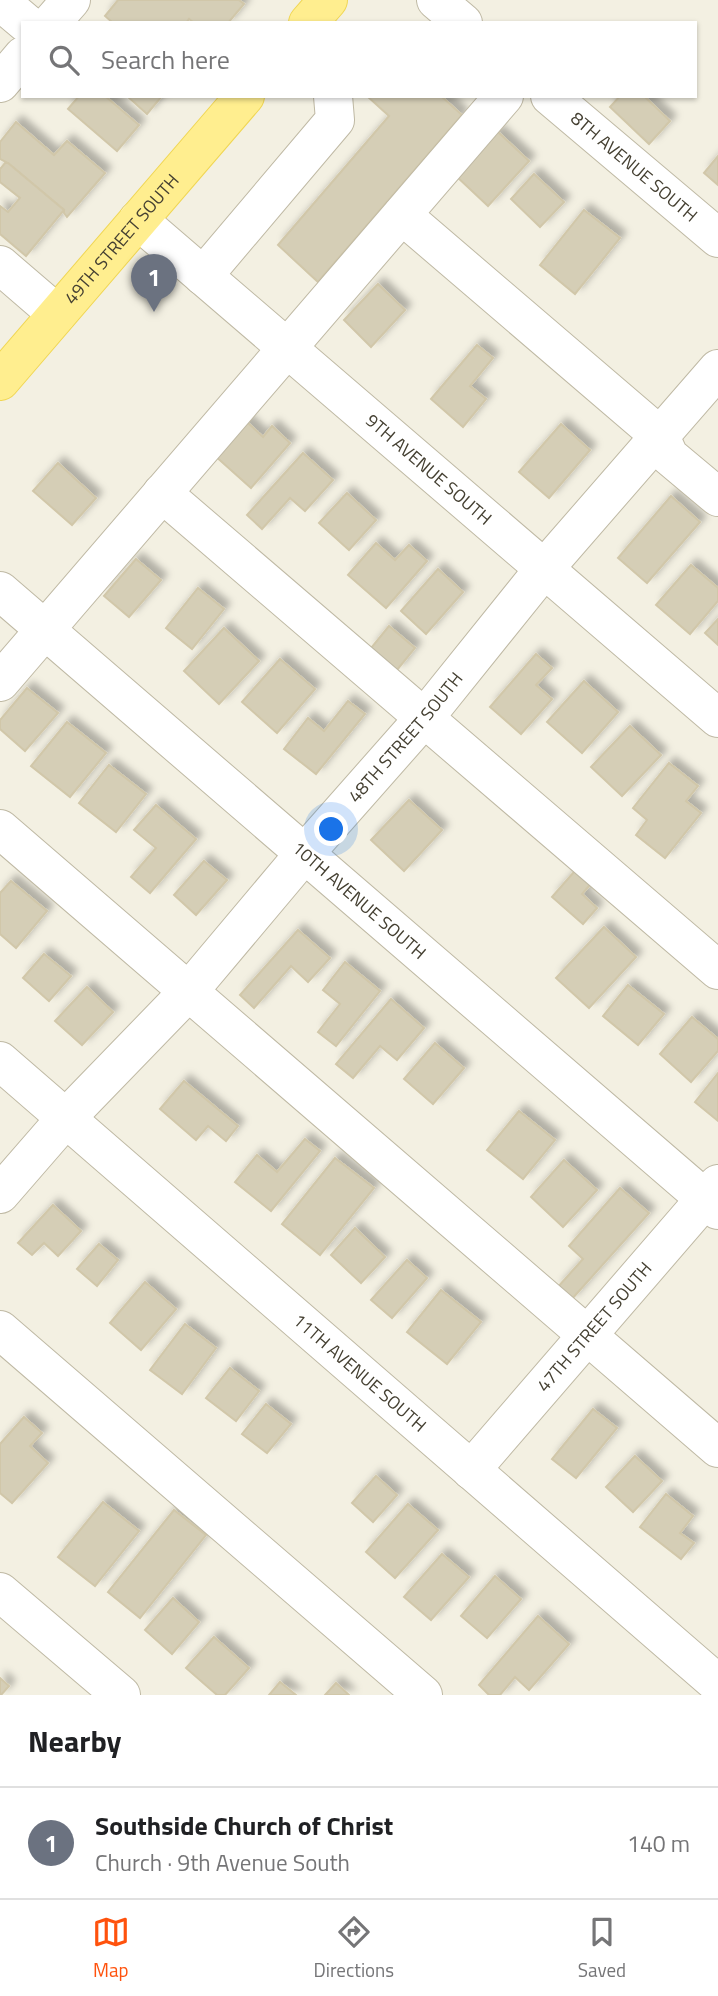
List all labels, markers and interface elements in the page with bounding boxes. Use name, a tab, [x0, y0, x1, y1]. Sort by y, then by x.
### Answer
search box	[21, 21, 697, 98]
text: Search here	[101, 40, 230, 79]
icon: search	[45, 41, 83, 79]
street label: 8TH AVENUE SOUTH	[565, 105, 704, 228]
street label: 49TH STREET SOUTH	[58, 168, 185, 310]
pin: 1	[131, 254, 177, 312]
street label: 9TH AVENUE SOUTH	[360, 407, 498, 531]
street label: 48TH STREET SOUTH	[342, 666, 469, 808]
your location	[314, 812, 348, 846]
street label: 10TH AVENUE SOUTH	[286, 835, 432, 966]
street label: 47TH STREET SOUTH	[530, 1256, 658, 1398]
street label: 11TH AVENUE SOUTH	[287, 1307, 433, 1438]
text: Nearby	[28, 1718, 121, 1764]
text: Southside Church of Christ	[95, 1806, 393, 1845]
text: 1	[45, 1826, 57, 1861]
text: 140 m	[627, 1826, 690, 1861]
text: Church · 9th Avenue South	[95, 1845, 350, 1880]
tab: Map	[92, 1913, 130, 1984]
tab: Directions	[314, 1913, 394, 1984]
tab: Saved	[578, 1913, 626, 1984]

